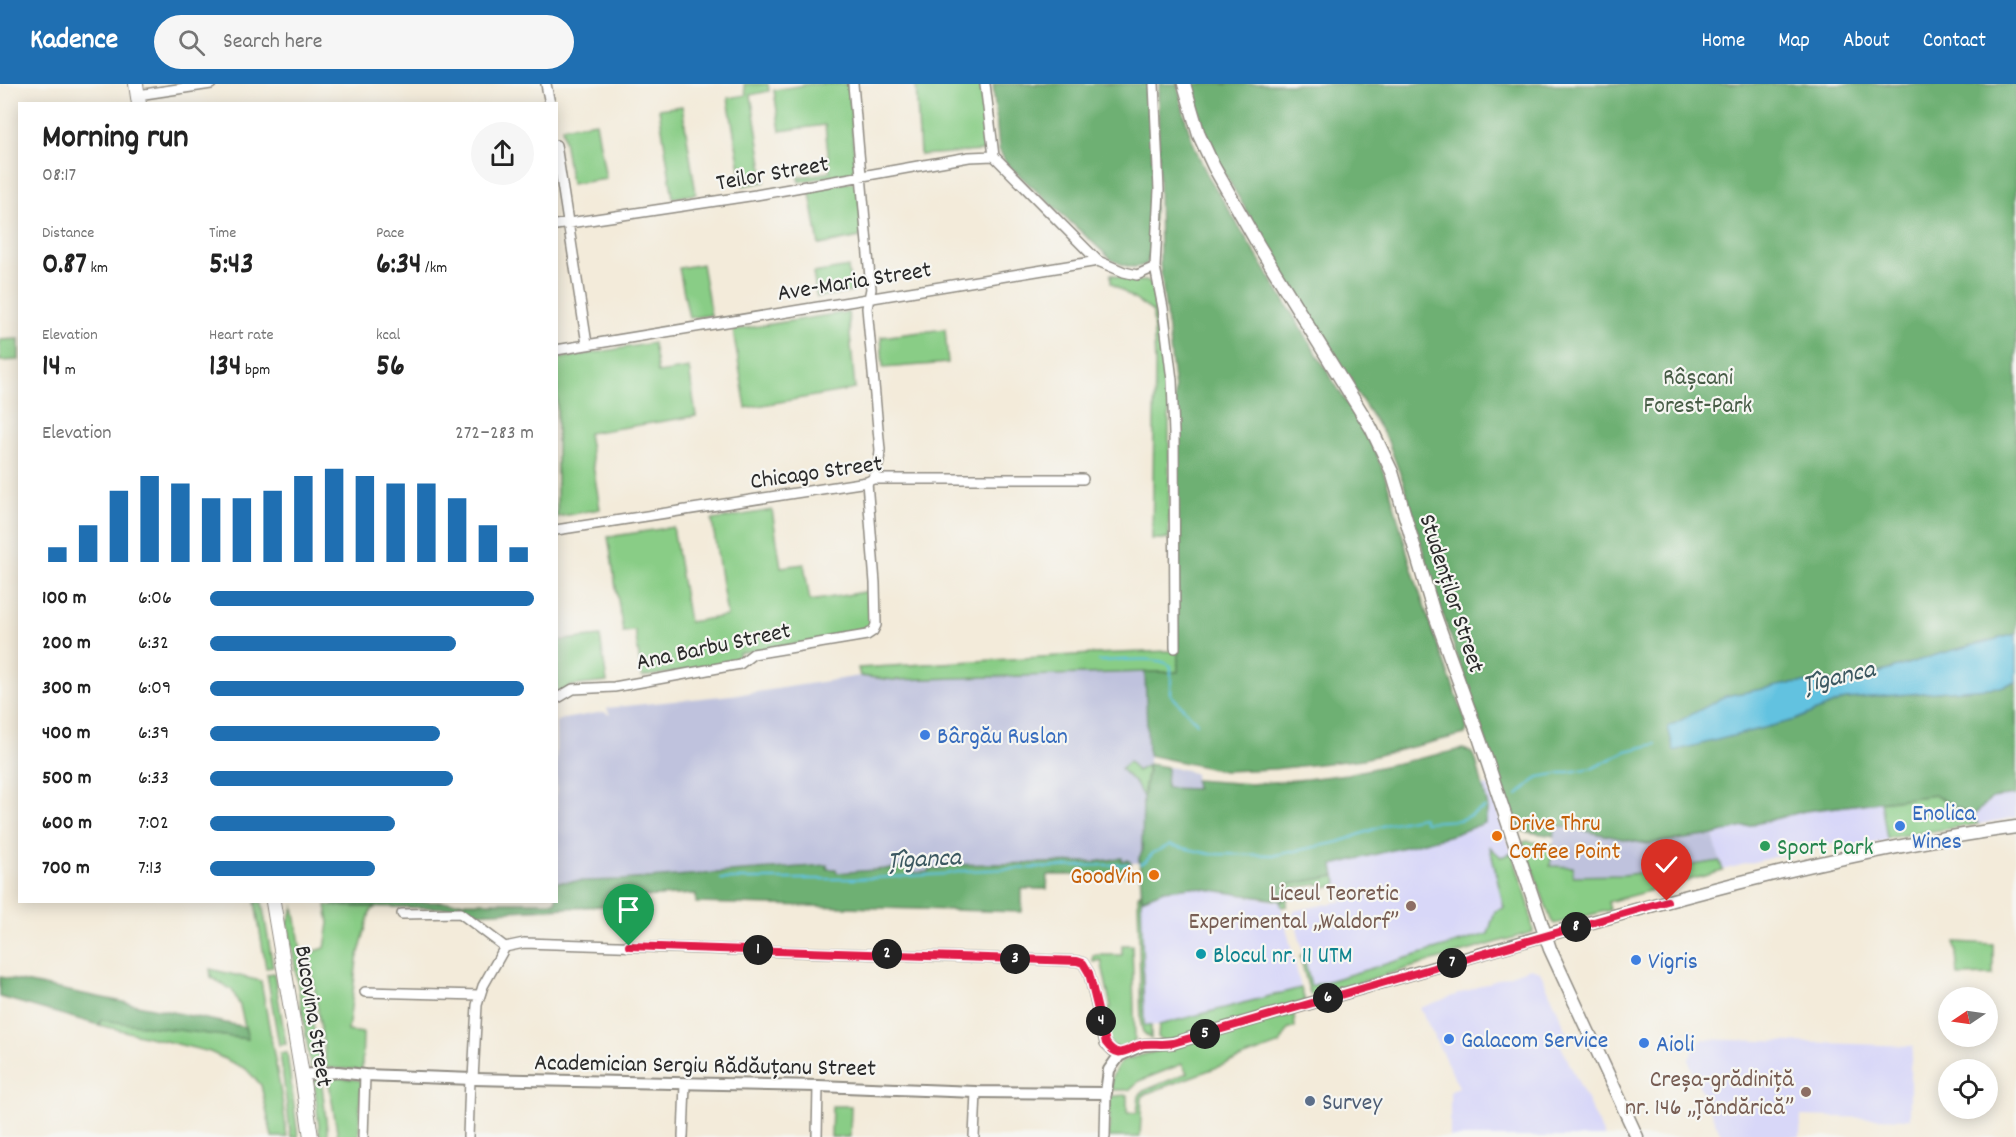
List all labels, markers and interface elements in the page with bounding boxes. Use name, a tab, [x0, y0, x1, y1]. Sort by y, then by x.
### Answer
search box	[154, 15, 574, 69]
text: Kadence	[30, 22, 118, 62]
icon: search	[175, 26, 208, 59]
text: Search here	[223, 27, 322, 58]
text: Home	[1701, 27, 1745, 57]
text: Map	[1778, 27, 1810, 57]
text: About	[1843, 27, 1890, 57]
text: Contact	[1923, 27, 1986, 57]
text: Morning run	[42, 116, 189, 163]
button: share	[471, 122, 534, 185]
street label: Teilor Street	[714, 148, 832, 202]
text: 08:17	[42, 162, 76, 190]
text: Distance	[42, 222, 94, 245]
text: Time	[209, 222, 236, 245]
text: Pace	[376, 222, 404, 245]
text: 0.87	[42, 245, 87, 288]
text: 5:43	[209, 245, 254, 288]
text: 6:34	[376, 245, 421, 288]
street label: Ave-Maria Street	[775, 254, 934, 312]
text: km	[87, 257, 108, 280]
text: /km	[421, 257, 447, 280]
text: Elevation	[42, 324, 98, 347]
text: Heart rate	[209, 324, 274, 347]
text: kcal	[376, 324, 400, 347]
text: 14	[42, 347, 61, 390]
text: 134	[209, 347, 241, 390]
text: 56	[376, 347, 405, 390]
text: m	[61, 359, 76, 382]
text: bpm	[241, 359, 270, 382]
park label: Râșcani Forest-Park	[1644, 362, 1752, 424]
text: Elevation	[42, 420, 112, 448]
text: 272–283 m	[455, 420, 534, 448]
street label: Chicago Street	[748, 448, 885, 500]
street label: Studenților Street	[1408, 510, 1492, 678]
text: 100 m	[42, 585, 87, 613]
text: 6:06	[138, 585, 172, 613]
street label: Ana Barbu Street	[633, 615, 794, 681]
text: 200 m	[42, 630, 91, 658]
text: 6:32	[138, 630, 169, 658]
water label: Țîganca	[1799, 652, 1880, 705]
text: 300 m	[42, 675, 91, 703]
text: 6:09	[138, 675, 171, 703]
text: 400 m	[42, 720, 90, 748]
text: 6:39	[138, 720, 169, 748]
place label: Bârgău Ruslan	[937, 721, 1068, 755]
marker: Bârgău Ruslan	[918, 728, 932, 742]
text: 500 m	[42, 765, 91, 793]
text: 6:33	[138, 765, 169, 793]
place label: Enolica Wines	[1912, 798, 1976, 860]
place label: Drive Thru Coffee Point	[1509, 808, 1620, 870]
text: 600 m	[42, 810, 92, 838]
text: 7:02	[138, 810, 169, 838]
marker: Enolica Wines	[1893, 819, 1907, 833]
marker: Drive Thru Coffee Point	[1490, 829, 1504, 843]
place label: Sport Park	[1777, 832, 1873, 866]
pin	[1641, 839, 1692, 901]
marker: Sport Park	[1758, 839, 1772, 853]
water label: Țîganca	[887, 840, 964, 881]
icon: check	[1650, 848, 1683, 881]
text: 700 m	[42, 855, 90, 883]
text: 7:13	[138, 855, 162, 883]
place label: GoodVin	[1070, 861, 1142, 895]
marker: GoodVin	[1147, 868, 1161, 882]
place label: Liceul Teoretic Experimental „Waldorf”	[1189, 878, 1399, 940]
pin	[603, 884, 654, 946]
icon: arrive	[612, 893, 645, 926]
marker: Liceul Teoretic Experimental „Waldorf”	[1404, 899, 1418, 913]
pin: 8	[1561, 912, 1591, 942]
text: 8	[1573, 915, 1579, 938]
pin: 1	[743, 935, 773, 965]
text: 1	[756, 938, 760, 961]
pin: 2	[872, 939, 902, 969]
place label: Blocul nr. 11 UTM	[1213, 940, 1353, 974]
text: 2	[884, 942, 891, 965]
street label: Bucovina Street	[284, 943, 340, 1090]
pin: 3	[1000, 944, 1030, 974]
place label: Vigris	[1648, 946, 1698, 980]
text: 3	[1011, 947, 1019, 970]
marker: Blocul nr. 11 UTM	[1194, 947, 1208, 961]
pin: 7	[1437, 948, 1467, 978]
text: 7	[1449, 951, 1455, 974]
marker: Vigris	[1629, 953, 1643, 967]
pin: 6	[1313, 983, 1343, 1013]
text: 6	[1324, 986, 1332, 1009]
north arrow	[1938, 987, 1998, 1047]
map controls	[1938, 987, 1998, 1119]
pin: 4	[1086, 1006, 1116, 1036]
text: 4	[1098, 1009, 1104, 1032]
pin: 5	[1190, 1019, 1220, 1049]
text: 5	[1201, 1022, 1209, 1045]
place label: Galacom Service	[1461, 1025, 1608, 1059]
place label: Aioli	[1656, 1029, 1694, 1063]
marker: Galacom Service	[1442, 1032, 1456, 1046]
marker: Aioli	[1637, 1036, 1651, 1050]
street label: Academician Sergiu Rădăuțanu Street	[534, 1047, 876, 1087]
button: locate	[1938, 1059, 1998, 1119]
place label: Creșa-grădiniță nr. 146 „Țăndărică”	[1625, 1064, 1794, 1126]
marker: Creșa-grădiniță nr. 146 „Țăndărică”	[1799, 1085, 1813, 1099]
place label: Survey	[1322, 1087, 1383, 1121]
marker: Survey	[1303, 1094, 1317, 1108]

